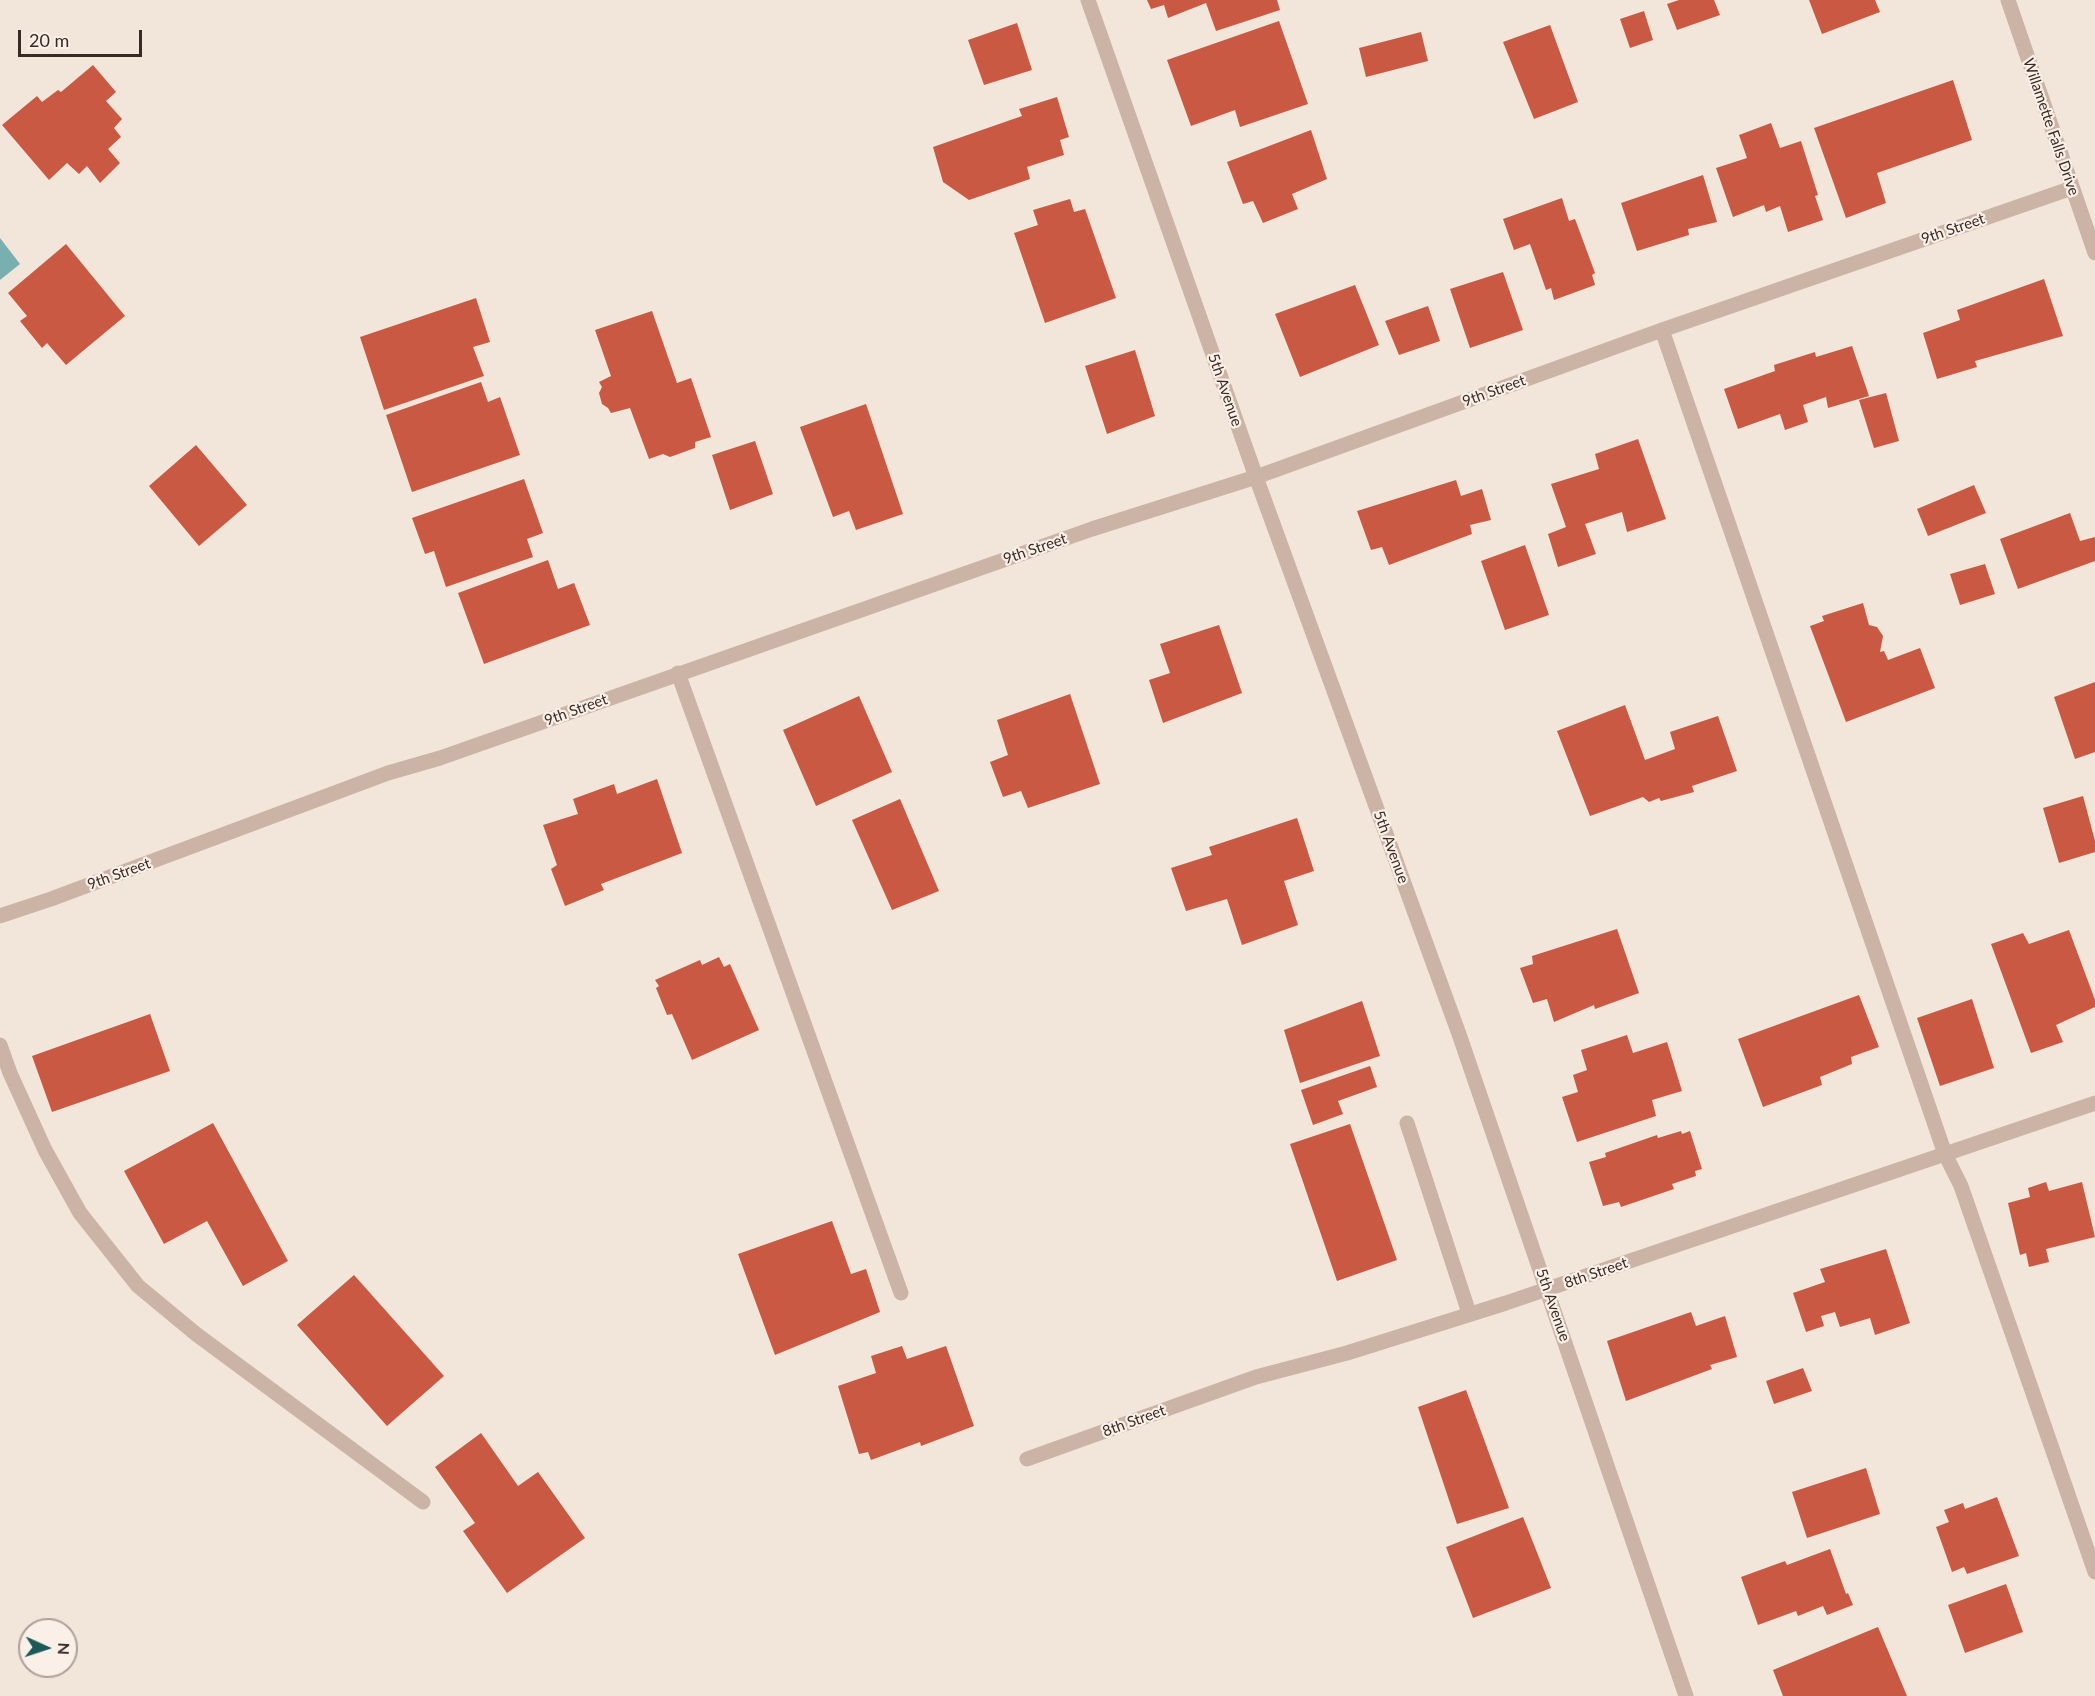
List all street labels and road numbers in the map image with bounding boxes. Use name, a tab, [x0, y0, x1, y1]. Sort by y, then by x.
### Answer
street label: Willamette Falls Drive	[2019, 56, 2083, 198]
street label: 9th Street	[1919, 210, 1987, 248]
street label: 5th Avenue	[1204, 351, 1246, 429]
street label: 9th Street	[1460, 371, 1528, 411]
street label: 9th Street	[1001, 530, 1069, 568]
street label: 9th Street	[542, 690, 610, 730]
street label: 5th Avenue	[1370, 808, 1412, 886]
street label: 9th Street	[85, 854, 153, 894]
street label: 8th Street	[1562, 1254, 1630, 1292]
street label: 5th Avenue	[1532, 1266, 1574, 1344]
street label: 8th Street	[1100, 1401, 1168, 1441]

